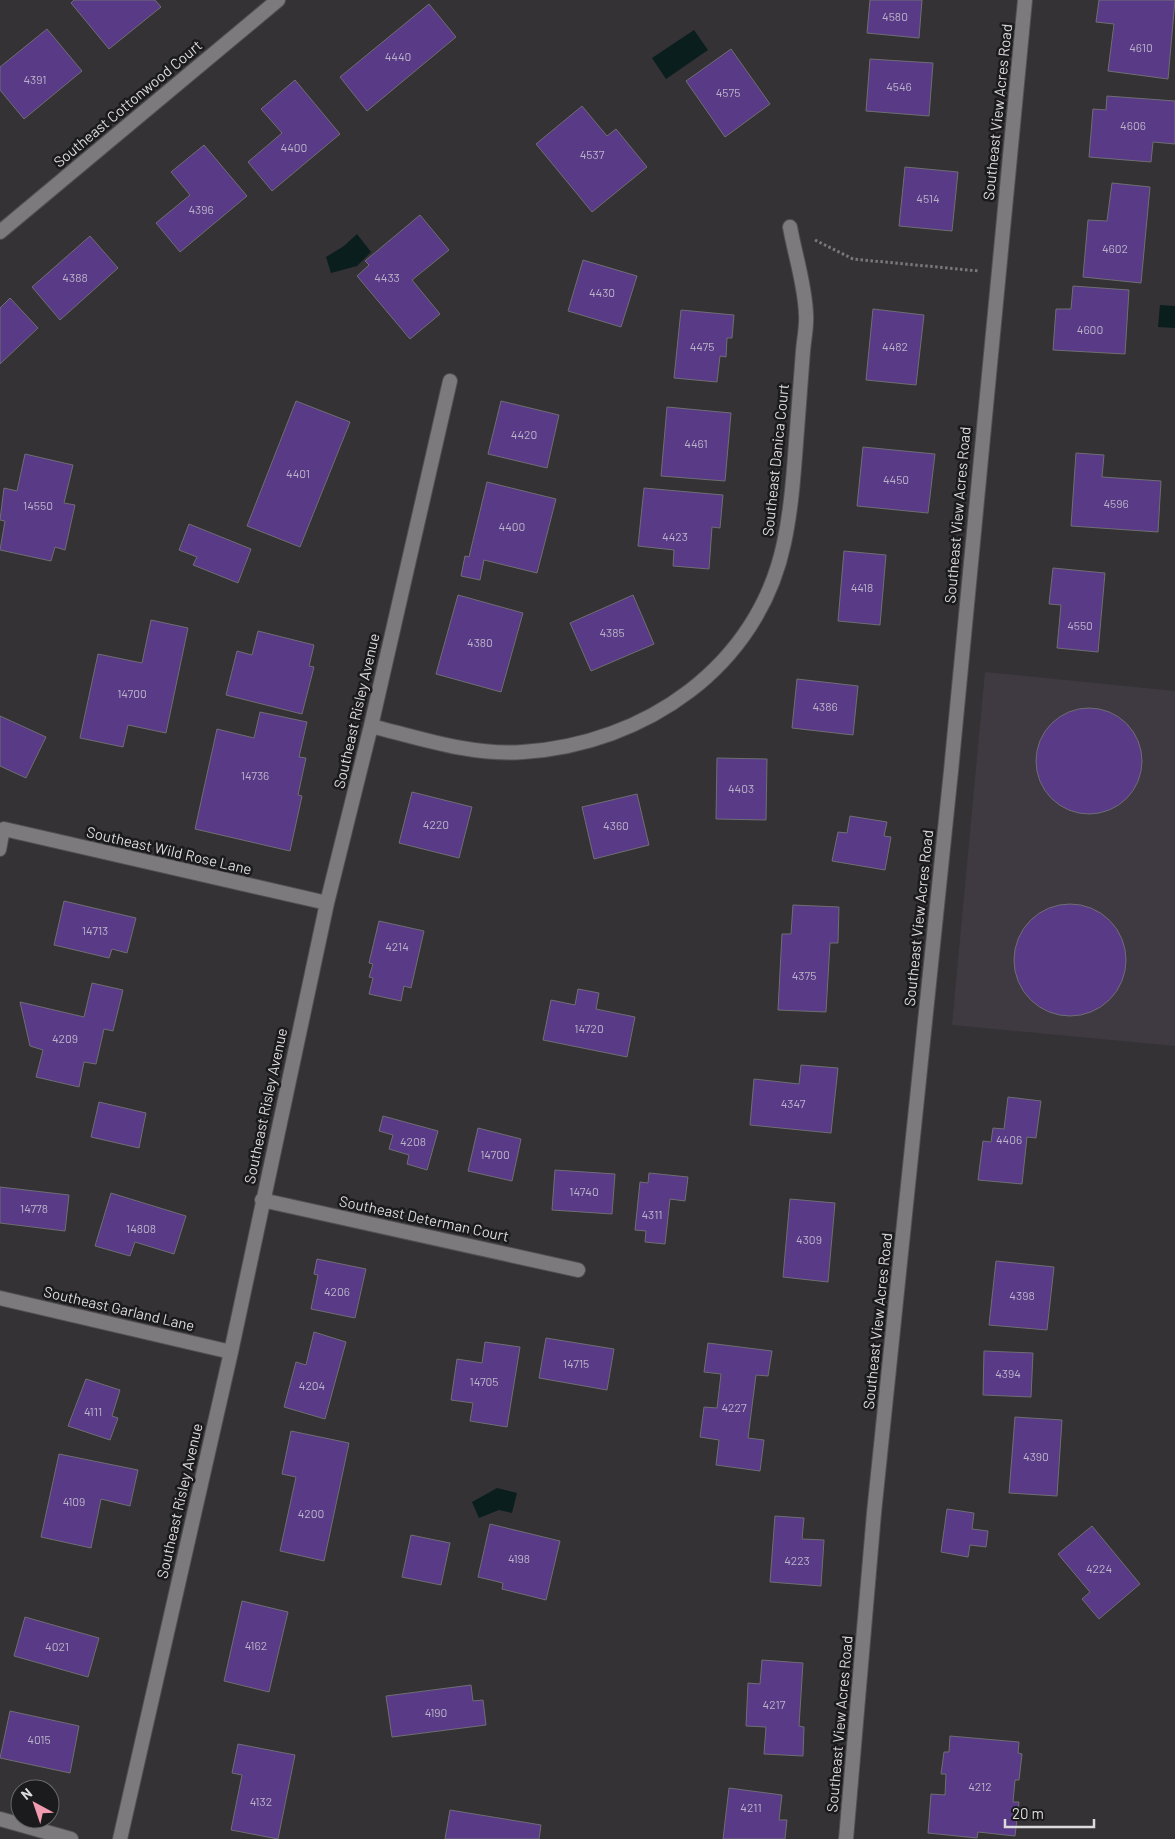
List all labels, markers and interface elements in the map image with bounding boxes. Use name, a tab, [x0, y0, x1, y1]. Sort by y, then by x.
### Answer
house number: 4580	[882, 9, 908, 23]
street label: Southeast View Acres Road	[979, 23, 1015, 201]
street label: Southeast Cottonwood Court	[49, 36, 205, 171]
house number: 4610	[1129, 40, 1153, 54]
house number: 4440	[385, 49, 411, 63]
house number: 4391	[23, 72, 47, 86]
house number: 4546	[886, 79, 912, 93]
house number: 4575	[716, 85, 740, 99]
house number: 4606	[1120, 118, 1146, 132]
house number: 4400	[281, 140, 307, 154]
house number: 4537	[580, 147, 605, 161]
house number: 4514	[916, 191, 940, 205]
house number: 4396	[188, 202, 214, 216]
house number: 4602	[1102, 241, 1128, 255]
house number: 4388	[62, 270, 88, 284]
house number: 4433	[374, 270, 400, 284]
house number: 4430	[589, 285, 615, 299]
house number: 4600	[1077, 322, 1103, 336]
house number: 4475	[690, 339, 714, 353]
house number: 4482	[882, 339, 908, 353]
street label: Southeast Danica Court	[758, 383, 792, 537]
street label: Southeast View Acres Road	[940, 426, 974, 604]
house number: 4420	[511, 427, 537, 441]
house number: 4461	[684, 436, 708, 450]
house number: 4401	[286, 466, 310, 480]
house number: 4450	[883, 472, 909, 486]
house number: 4596	[1103, 496, 1129, 510]
house number: 14550	[23, 498, 53, 512]
house number: 4400	[499, 519, 525, 533]
house number: 4423	[662, 529, 688, 543]
house number: 4418	[851, 580, 873, 594]
house number: 4550	[1067, 618, 1093, 632]
house number: 4385	[599, 625, 625, 639]
street label: Southeast Risley Avenue	[329, 631, 383, 790]
house number: 4380	[467, 635, 493, 649]
house number: 14700	[117, 686, 147, 700]
house number: 4386	[812, 699, 838, 713]
house number: 14736	[241, 768, 269, 782]
house number: 4403	[728, 781, 754, 795]
house number: 4220	[423, 817, 449, 831]
house number: 4360	[603, 818, 629, 832]
street label: Southeast Wild Rose Lane	[85, 822, 254, 878]
street label: Southeast View Acres Road	[900, 829, 936, 1007]
house number: 14713	[82, 923, 108, 937]
house number: 4214	[385, 939, 409, 953]
house number: 4375	[792, 968, 816, 982]
house number: 14720	[574, 1021, 604, 1035]
street label: Southeast Risley Avenue	[240, 1026, 290, 1185]
house number: 4209	[52, 1031, 78, 1045]
house number: 4347	[781, 1096, 806, 1110]
house number: 4406	[996, 1132, 1022, 1146]
house number: 4208	[400, 1134, 426, 1148]
house number: 14700	[480, 1147, 510, 1161]
house number: 14740	[569, 1184, 599, 1198]
street label: Southeast Determan Court	[338, 1191, 511, 1245]
house number: 14778	[20, 1201, 48, 1215]
house number: 4311	[641, 1207, 663, 1221]
house number: 14808	[126, 1221, 156, 1235]
house number: 4309	[796, 1232, 822, 1246]
street label: Southeast View Acres Road	[859, 1232, 895, 1410]
street label: Southeast Garland Lane	[42, 1282, 196, 1334]
house number: 4206	[324, 1284, 350, 1298]
house number: 4398	[1009, 1288, 1035, 1302]
house number: 14715	[563, 1356, 589, 1370]
house number: 4394	[995, 1366, 1021, 1380]
house number: 14705	[469, 1374, 499, 1388]
house number: 4204	[299, 1378, 325, 1392]
house number: 4227	[721, 1400, 747, 1414]
house number: 4111	[84, 1404, 102, 1418]
street label: Southeast Risley Avenue	[152, 1421, 206, 1580]
house number: 4390	[1023, 1449, 1049, 1463]
house number: 4109	[63, 1494, 85, 1508]
house number: 4200	[298, 1506, 324, 1520]
house number: 4198	[508, 1551, 530, 1565]
house number: 4223	[784, 1553, 810, 1567]
house number: 4224	[1086, 1561, 1112, 1575]
street label: Southeast View Acres Road	[822, 1635, 856, 1813]
house number: 4162	[245, 1638, 267, 1652]
house number: 4021	[45, 1639, 69, 1653]
house number: 4217	[763, 1697, 786, 1711]
house number: 4190	[425, 1705, 447, 1719]
house number: 4015	[27, 1732, 51, 1746]
north arrow	[10, 1779, 60, 1829]
house number: 4212	[968, 1779, 992, 1793]
text: N	[17, 1784, 35, 1803]
house number: 4132	[250, 1794, 272, 1808]
scale bar	[1005, 1796, 1094, 1828]
house number: 4211	[740, 1800, 762, 1814]
text: 20 m	[1012, 1804, 1044, 1822]

